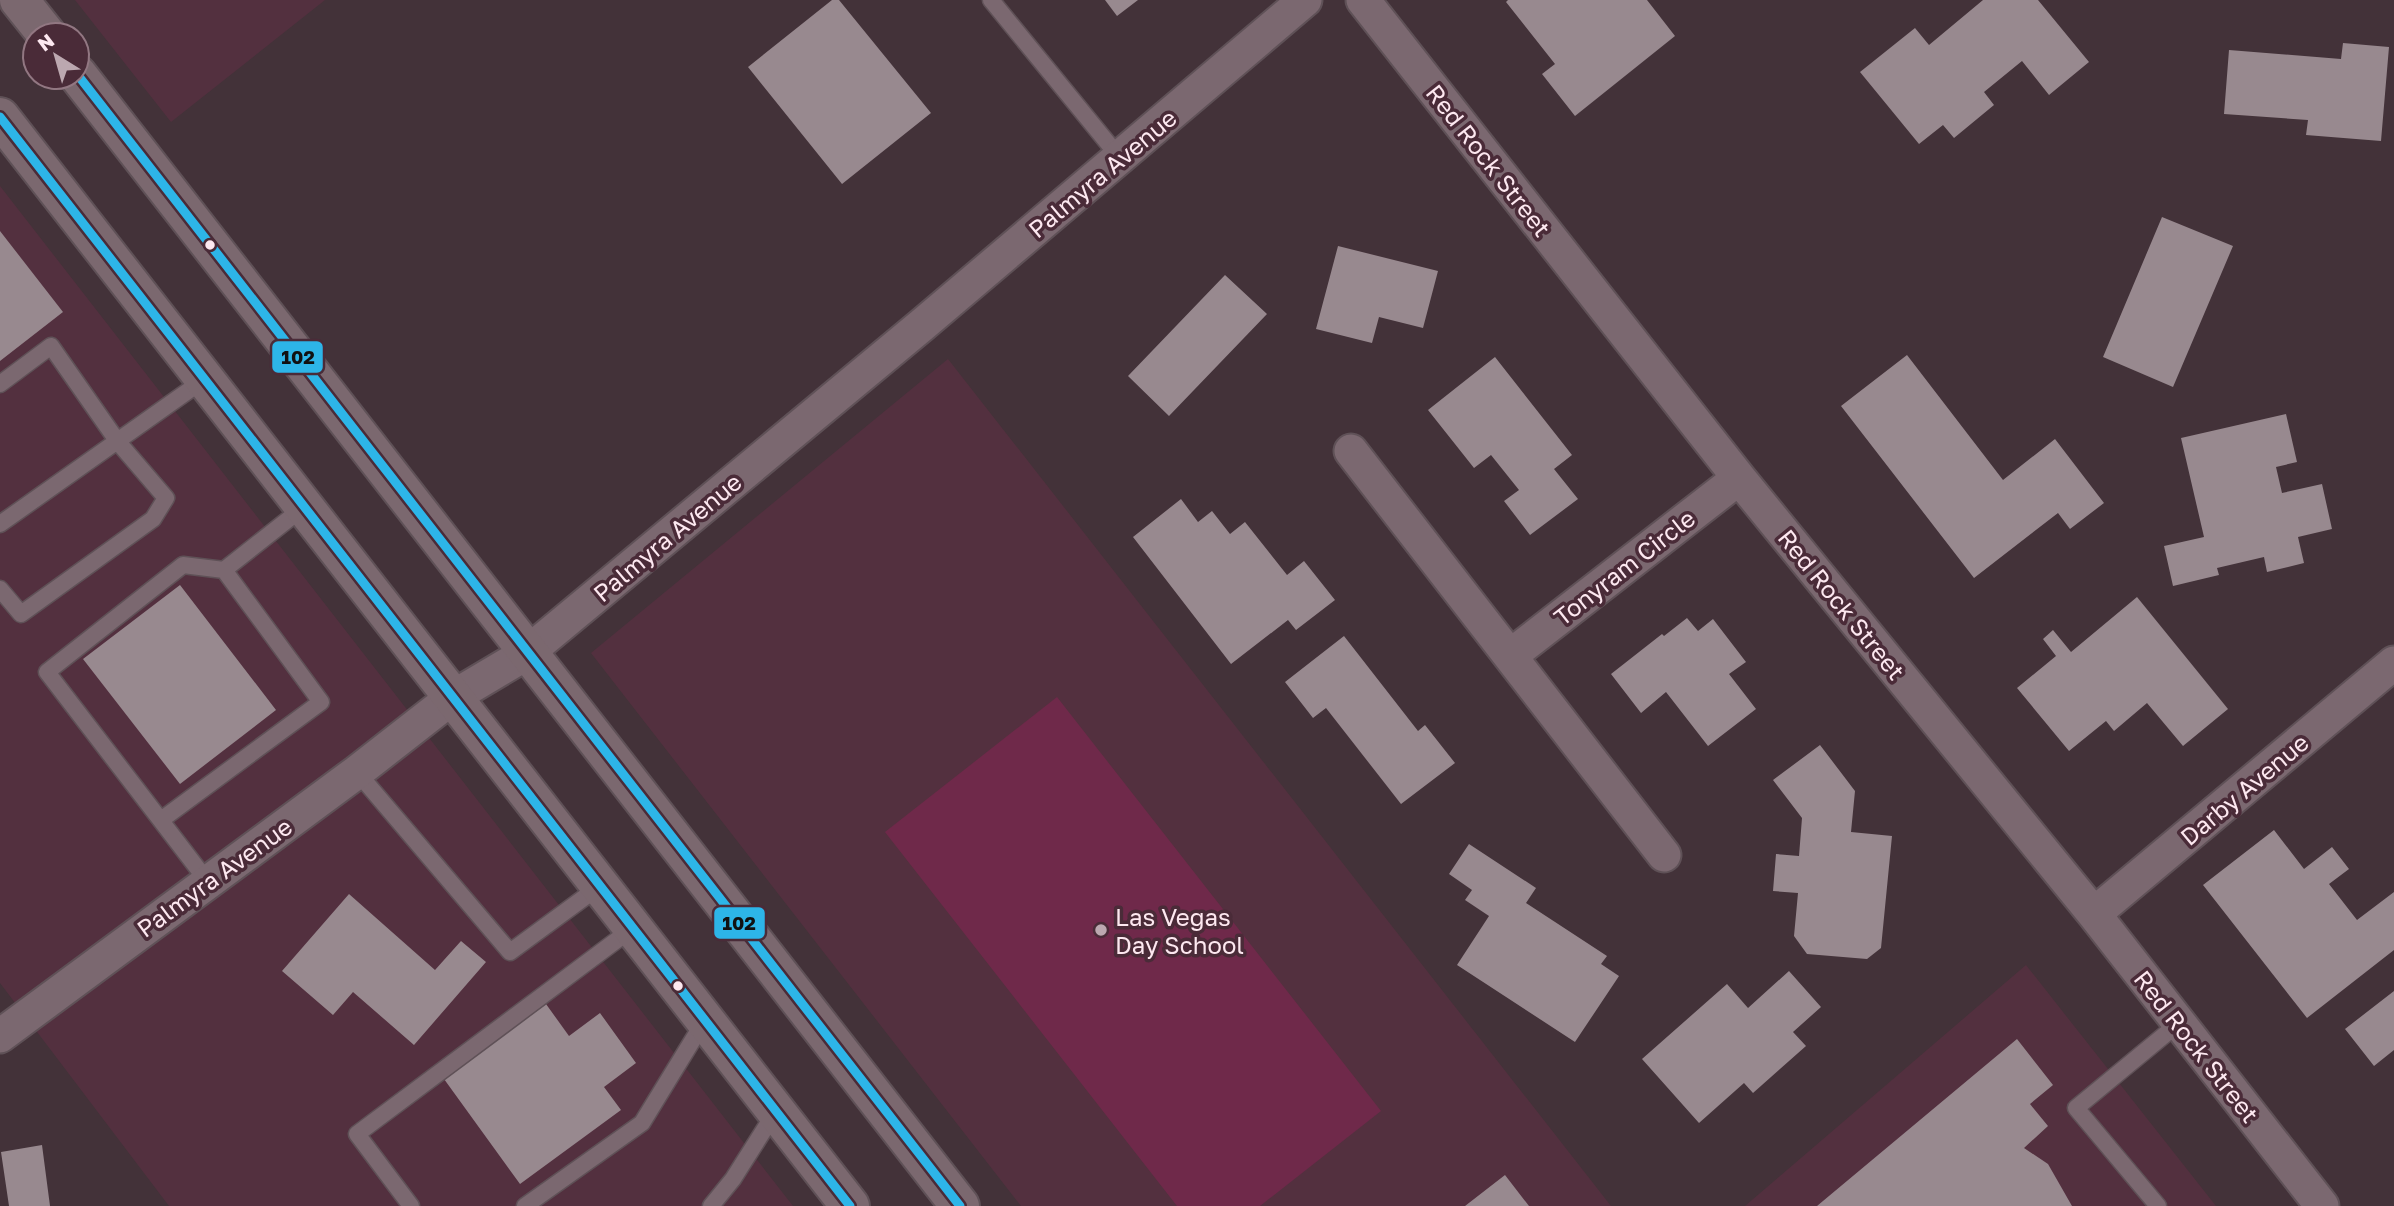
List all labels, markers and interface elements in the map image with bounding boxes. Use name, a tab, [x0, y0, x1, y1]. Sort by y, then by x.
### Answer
north arrow	[21, 21, 91, 91]
text: N	[33, 28, 58, 56]
street label: Red Rock Street	[1421, 78, 1557, 242]
street label: Palmyra Avenue	[1022, 103, 1182, 243]
unlabelled marker	[203, 238, 217, 252]
line badge: 102	[271, 340, 324, 374]
text: 102	[281, 345, 315, 368]
street label: Palmyra Avenue	[587, 467, 747, 607]
street label: Tonyram Circle	[1548, 503, 1700, 631]
street label: Red Rock Street	[1773, 523, 1911, 685]
street label: Darby Avenue	[2174, 727, 2314, 851]
street label: Palmyra Avenue	[131, 811, 297, 943]
place label: Las Vegas Day School	[1115, 902, 1244, 959]
line badge: 102	[713, 906, 766, 940]
text: 102	[722, 911, 756, 934]
marker: Las Vegas Day School	[1093, 922, 1109, 938]
street label: Red Rock Street	[2129, 964, 2265, 1128]
unlabelled marker	[671, 979, 685, 993]

